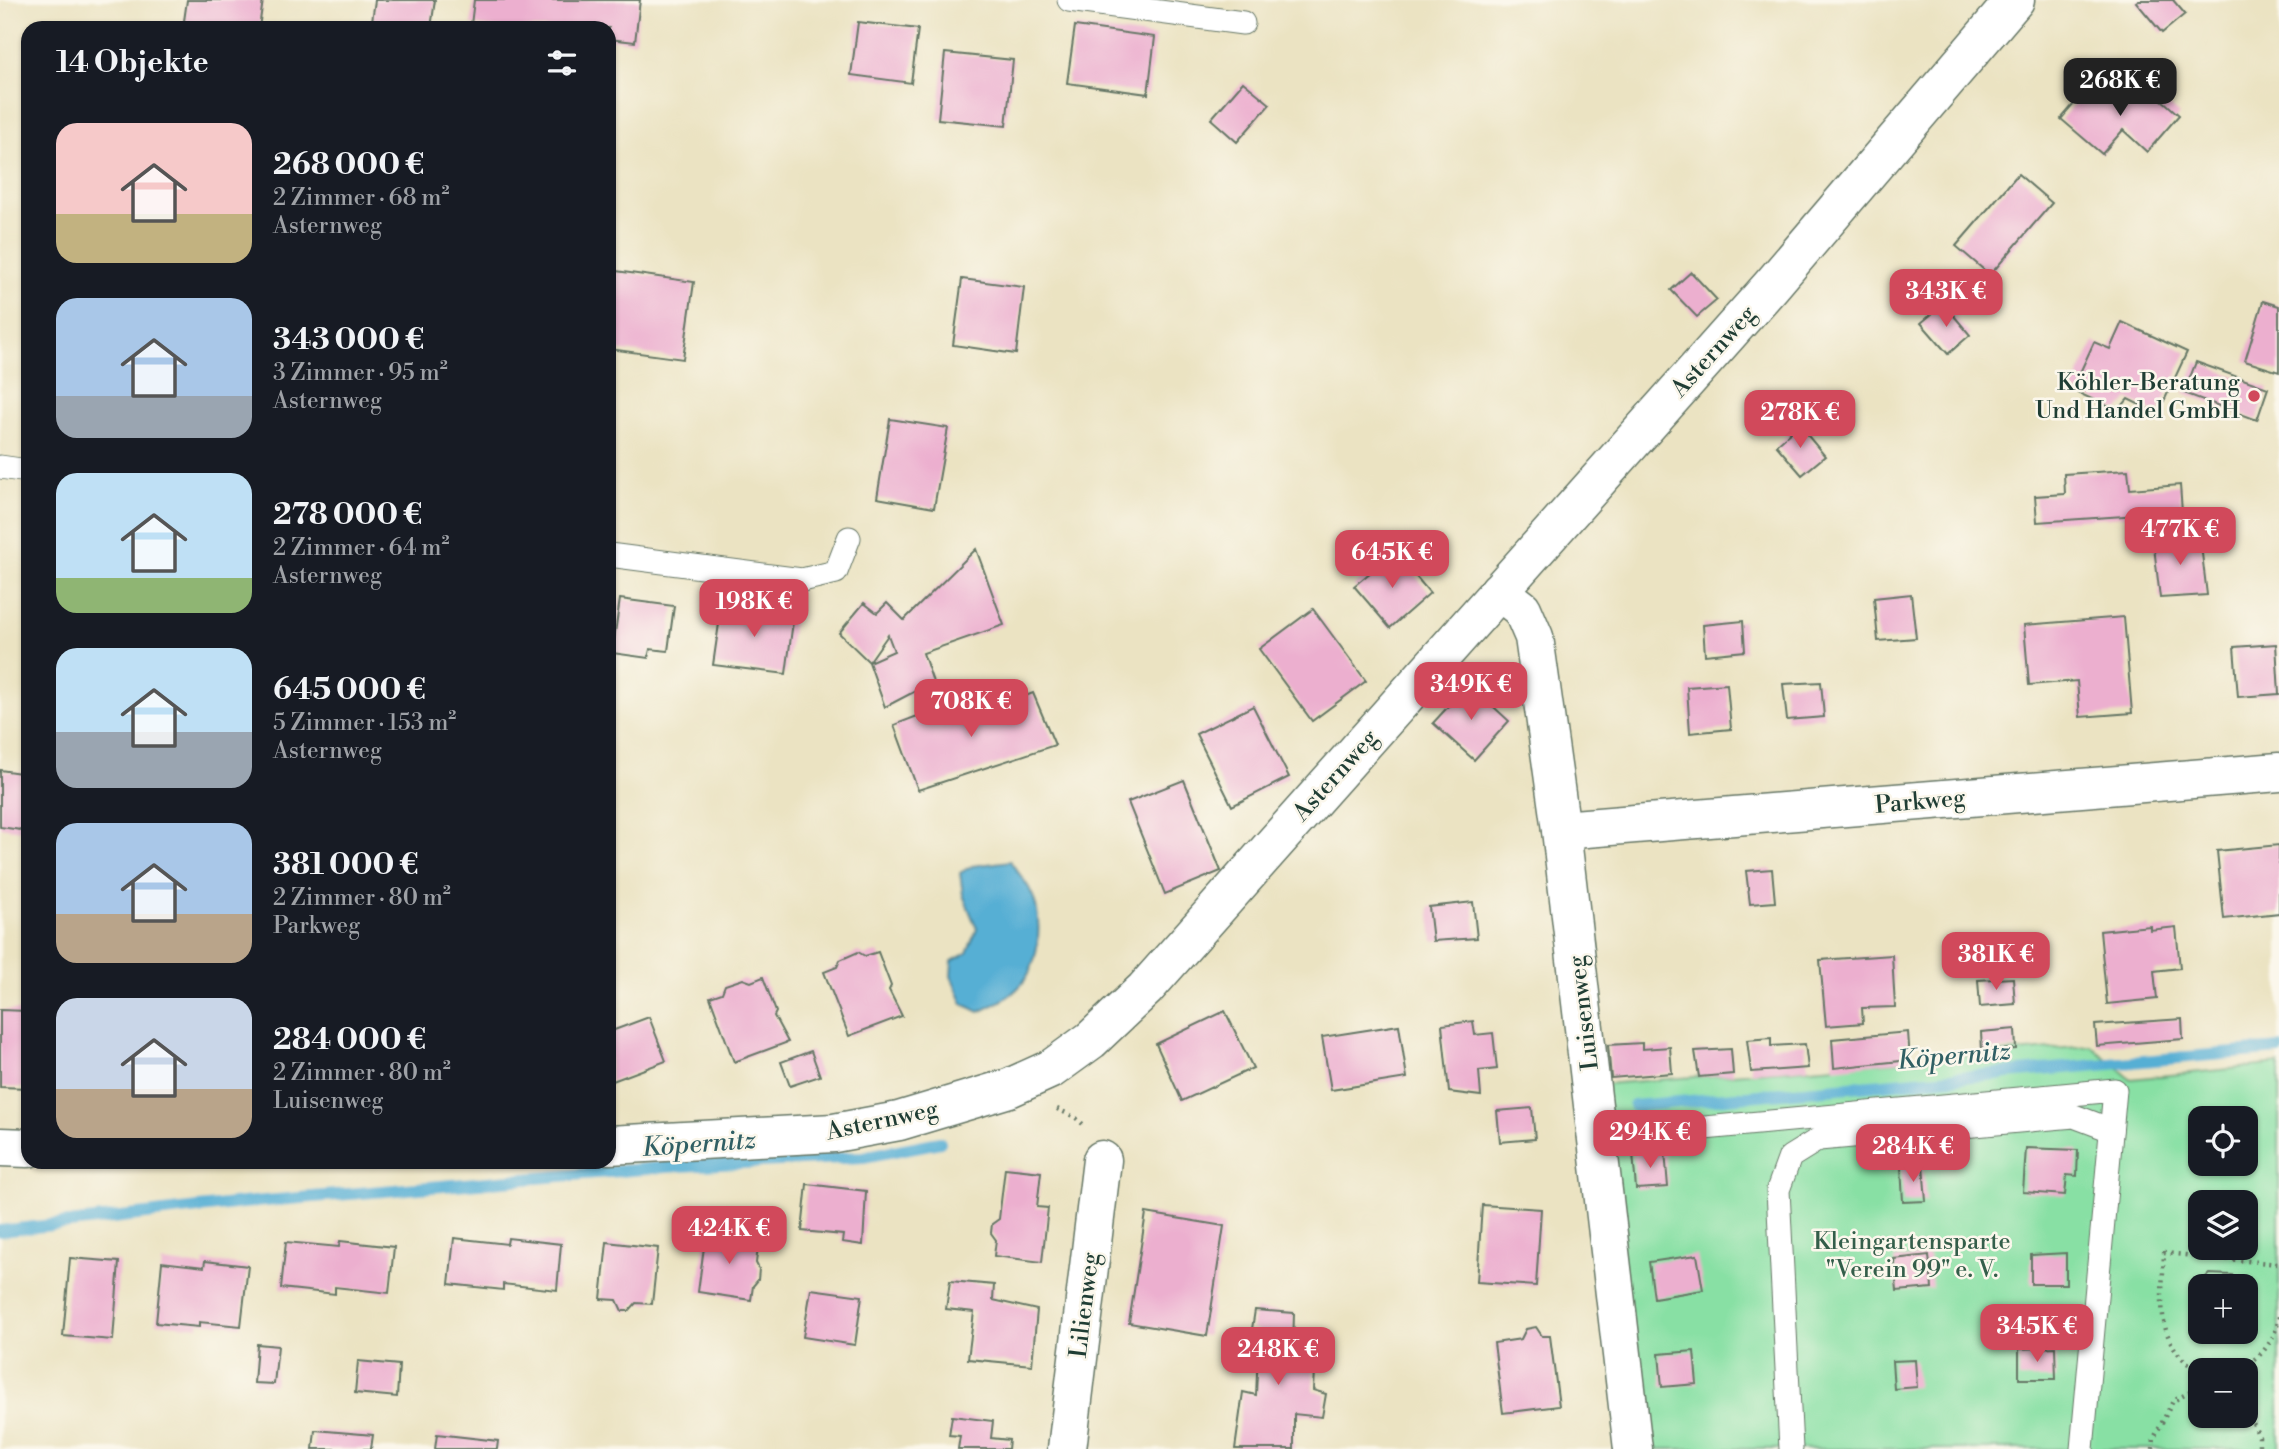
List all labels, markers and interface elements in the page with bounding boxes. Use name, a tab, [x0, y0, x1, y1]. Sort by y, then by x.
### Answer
text: 14 Objekte	[56, 44, 209, 82]
icon: filters	[543, 44, 581, 82]
pin: 268K €	[2063, 58, 2177, 118]
text: 268K €	[2080, 67, 2160, 95]
text: 268 000 €	[273, 146, 424, 184]
icon: home	[112, 151, 196, 235]
text: 2 Zimmer · 68 m²	[273, 184, 450, 212]
text: Asternweg	[273, 212, 382, 240]
pin: 343K €	[1889, 270, 2003, 329]
text: 343K €	[1906, 278, 1986, 306]
street label: Asternweg	[1664, 299, 1763, 405]
text: 343 000 €	[273, 321, 424, 359]
icon: home	[112, 326, 196, 410]
text: 3 Zimmer · 95 m²	[273, 359, 448, 387]
place label: Köhler-Beratung Und Handel GmbH	[2035, 368, 2241, 426]
text: Asternweg	[273, 387, 382, 415]
marker: Köhler-Beratung Und Handel GmbH	[2246, 388, 2262, 404]
pin: 278K €	[1743, 391, 1857, 450]
text: 278K €	[1760, 399, 1840, 427]
text: 278 000 €	[273, 496, 422, 534]
icon: home	[112, 501, 196, 585]
pin: 477K €	[2123, 508, 2237, 567]
text: 477K €	[2141, 516, 2219, 544]
pin: 645K €	[1335, 530, 1449, 590]
text: 2 Zimmer · 64 m²	[273, 534, 450, 562]
text: 645K €	[1351, 539, 1433, 567]
text: Asternweg	[273, 562, 382, 590]
pin: 198K €	[697, 580, 811, 639]
text: 198K €	[715, 588, 793, 616]
pin: 349K €	[1414, 662, 1528, 722]
text: 645 000 €	[273, 671, 426, 709]
text: 349K €	[1430, 671, 1512, 699]
icon: home	[112, 676, 196, 760]
pin: 708K €	[914, 680, 1028, 739]
text: 708K €	[930, 688, 1012, 716]
text: 5 Zimmer · 153 m²	[273, 709, 456, 737]
street label: Asternweg	[1286, 723, 1385, 829]
text: Asternweg	[273, 737, 382, 765]
street label: Parkweg	[1874, 783, 1967, 821]
text: 381 000 €	[273, 846, 419, 884]
icon: home	[112, 851, 196, 935]
text: 2 Zimmer · 80 m²	[273, 884, 451, 912]
text: Parkweg	[273, 912, 360, 940]
pin: 381K €	[1939, 932, 2053, 992]
text: 381K €	[1958, 941, 2034, 969]
street label: Luisenweg	[1562, 953, 1606, 1072]
text: 284 000 €	[273, 1021, 426, 1059]
icon: home	[112, 1026, 196, 1110]
water label: Köpernitz	[1896, 1035, 2013, 1077]
text: 2 Zimmer · 80 m²	[273, 1059, 451, 1087]
text: Luisenweg	[273, 1087, 384, 1115]
street label: Asternweg	[823, 1094, 941, 1148]
map controls	[2188, 1106, 2258, 1428]
button: locate	[2188, 1106, 2258, 1176]
pin: 294K €	[1593, 1110, 1707, 1170]
text: 294K €	[1609, 1119, 1691, 1147]
water label: Köpernitz	[641, 1124, 757, 1164]
pin: 284K €	[1856, 1124, 1970, 1184]
text: 284K €	[1872, 1133, 1954, 1161]
button: layers	[2188, 1190, 2258, 1260]
pin: 424K €	[672, 1206, 786, 1266]
text: 424K €	[688, 1215, 770, 1243]
park label: Kleingartensparte "Verein 99" e. V.	[1813, 1227, 2011, 1285]
street label: Lilienweg	[1064, 1250, 1106, 1360]
button: +	[2188, 1274, 2258, 1344]
pin: 345K €	[1980, 1304, 2094, 1364]
text: 345K €	[1996, 1313, 2078, 1341]
pin: 248K €	[1221, 1328, 1335, 1387]
text: 248K €	[1237, 1336, 1319, 1364]
button: −	[2188, 1358, 2258, 1428]

